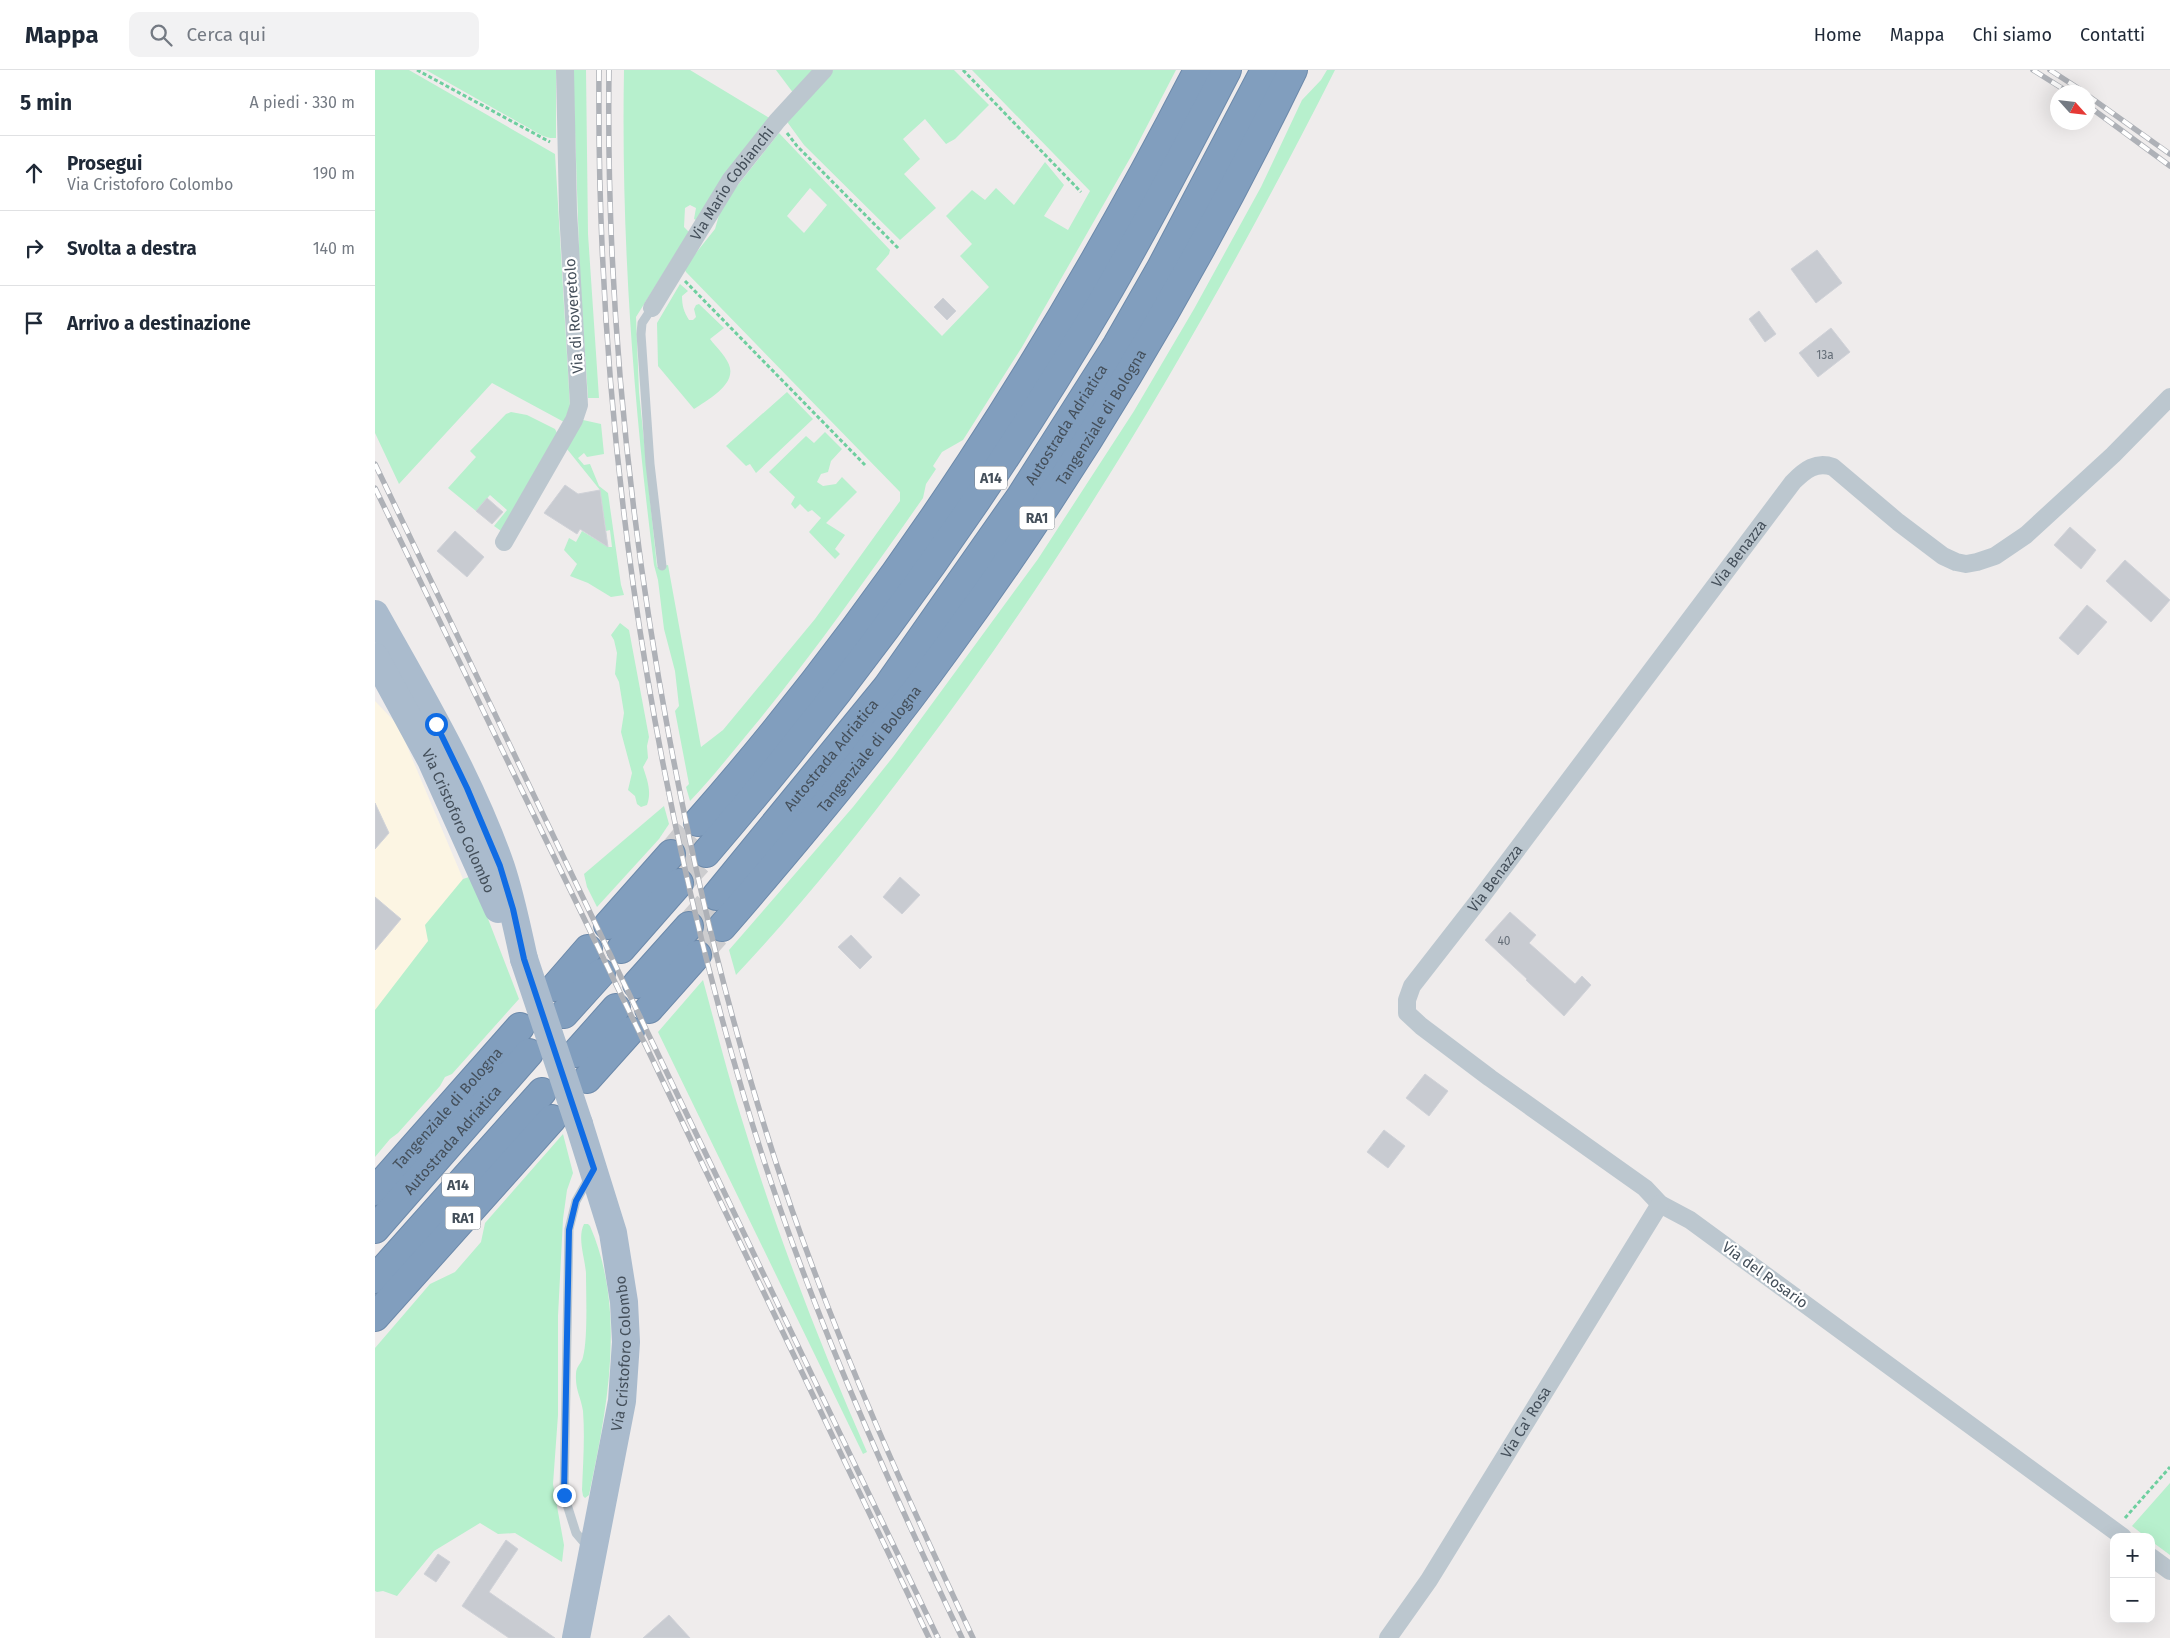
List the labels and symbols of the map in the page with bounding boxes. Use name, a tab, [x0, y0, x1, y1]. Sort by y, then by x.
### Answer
north arrow	[2050, 85, 2095, 130]
street label: Via Mario Cobianchi	[686, 123, 778, 244]
street label: Via di Roveretolo	[561, 258, 587, 374]
street label: Tangenziale di Bologna	[1052, 346, 1150, 489]
house number: 13a	[1816, 348, 1834, 362]
street label: Autostrada Adriatica	[1022, 361, 1111, 488]
road number: A14	[975, 466, 1007, 489]
road number: RA1	[1019, 506, 1055, 529]
street label: Via Benazza	[1708, 516, 1770, 591]
street label: Tangenziale di Bologna	[814, 682, 925, 816]
street label: Autostrada Adriatica	[780, 696, 882, 815]
route start	[425, 713, 448, 736]
street label: Via Cristoforo Colombo	[418, 746, 499, 896]
street label: Via Benazza	[1464, 841, 1526, 916]
house number: 40	[1497, 934, 1511, 948]
street label: Tangenziale di Bologna	[389, 1044, 507, 1173]
street label: Autostrada Adriatica	[400, 1082, 505, 1198]
road number: A14	[442, 1174, 474, 1196]
road number: RA1	[445, 1206, 481, 1230]
street label: Via del Rosario	[1719, 1238, 1811, 1312]
street label: Via Cristoforo Colombo	[607, 1274, 635, 1433]
street label: Via Ca' Rosa	[1497, 1383, 1555, 1462]
route end	[553, 1484, 576, 1507]

